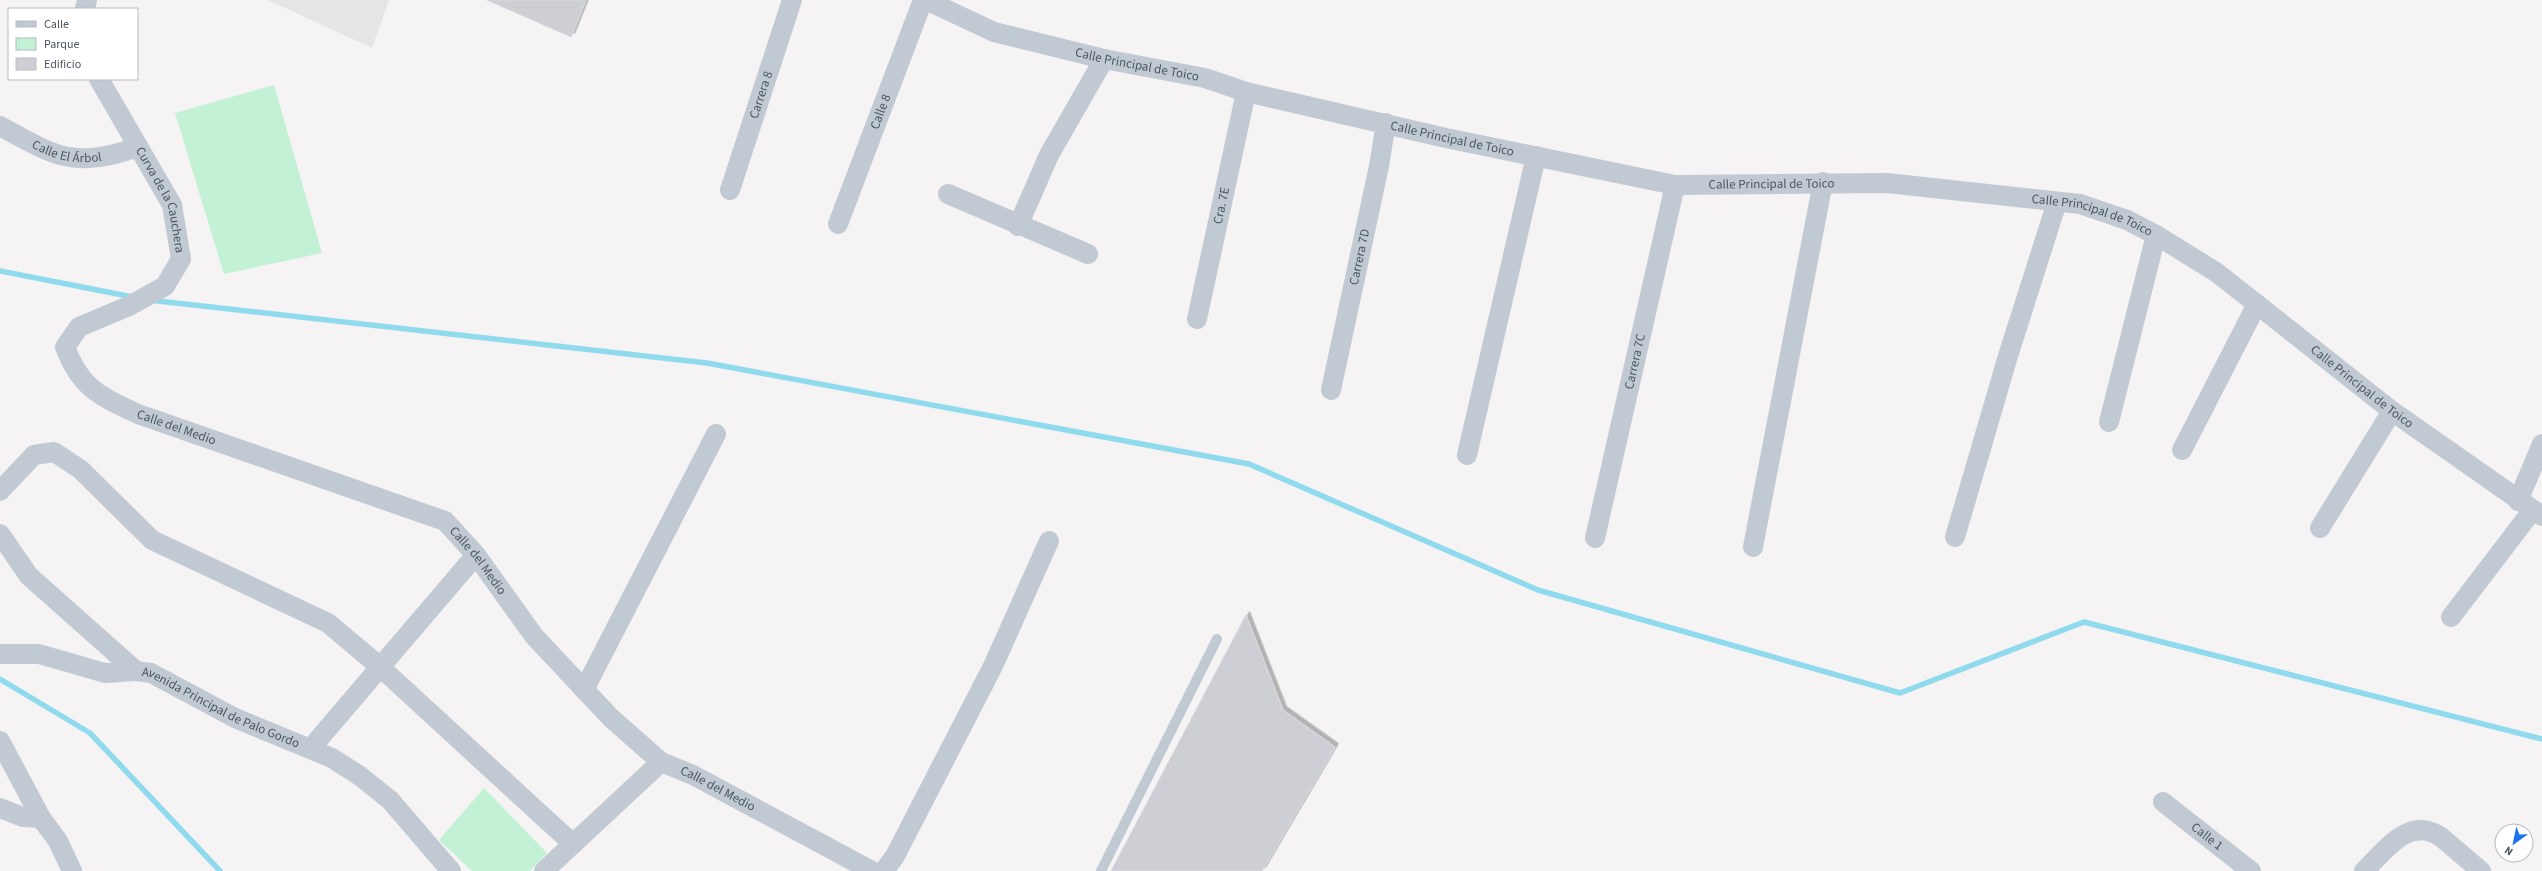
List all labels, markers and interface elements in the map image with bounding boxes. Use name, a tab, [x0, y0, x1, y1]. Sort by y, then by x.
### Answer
legend	[8, 8, 138, 80]
text: Calle	[44, 16, 69, 33]
text: Parque	[44, 36, 80, 53]
street label: Calle Principal de Toico	[1073, 43, 1201, 86]
text: Edificio	[44, 56, 81, 73]
street label: Carrera 8	[745, 69, 777, 121]
street label: Calle 8	[866, 92, 895, 132]
street label: Calle Principal de Toico	[1389, 117, 1516, 161]
street label: Calle El Árbol	[29, 136, 103, 167]
street label: Curva de la Cauchera	[131, 144, 189, 254]
street label: Calle Principal de Toico	[1708, 174, 1835, 194]
street label: Cra. 7E	[1209, 185, 1234, 226]
street label: Calle Principal de Toico	[2031, 190, 2156, 241]
street label: Carrera 7D	[1345, 227, 1374, 287]
street label: Carrera 7C	[1620, 332, 1650, 391]
street label: Calle Principal de Toico	[2307, 341, 2417, 432]
street label: Calle del Medio	[134, 405, 218, 449]
street label: Calle del Medio	[445, 522, 511, 598]
street label: Avenida Principal de Palo Gordo	[141, 663, 302, 753]
street label: Calle del Medio	[677, 762, 759, 816]
street label: Calle 1	[2187, 818, 2227, 855]
north arrow	[2494, 823, 2534, 863]
text: N	[2502, 843, 2516, 859]

